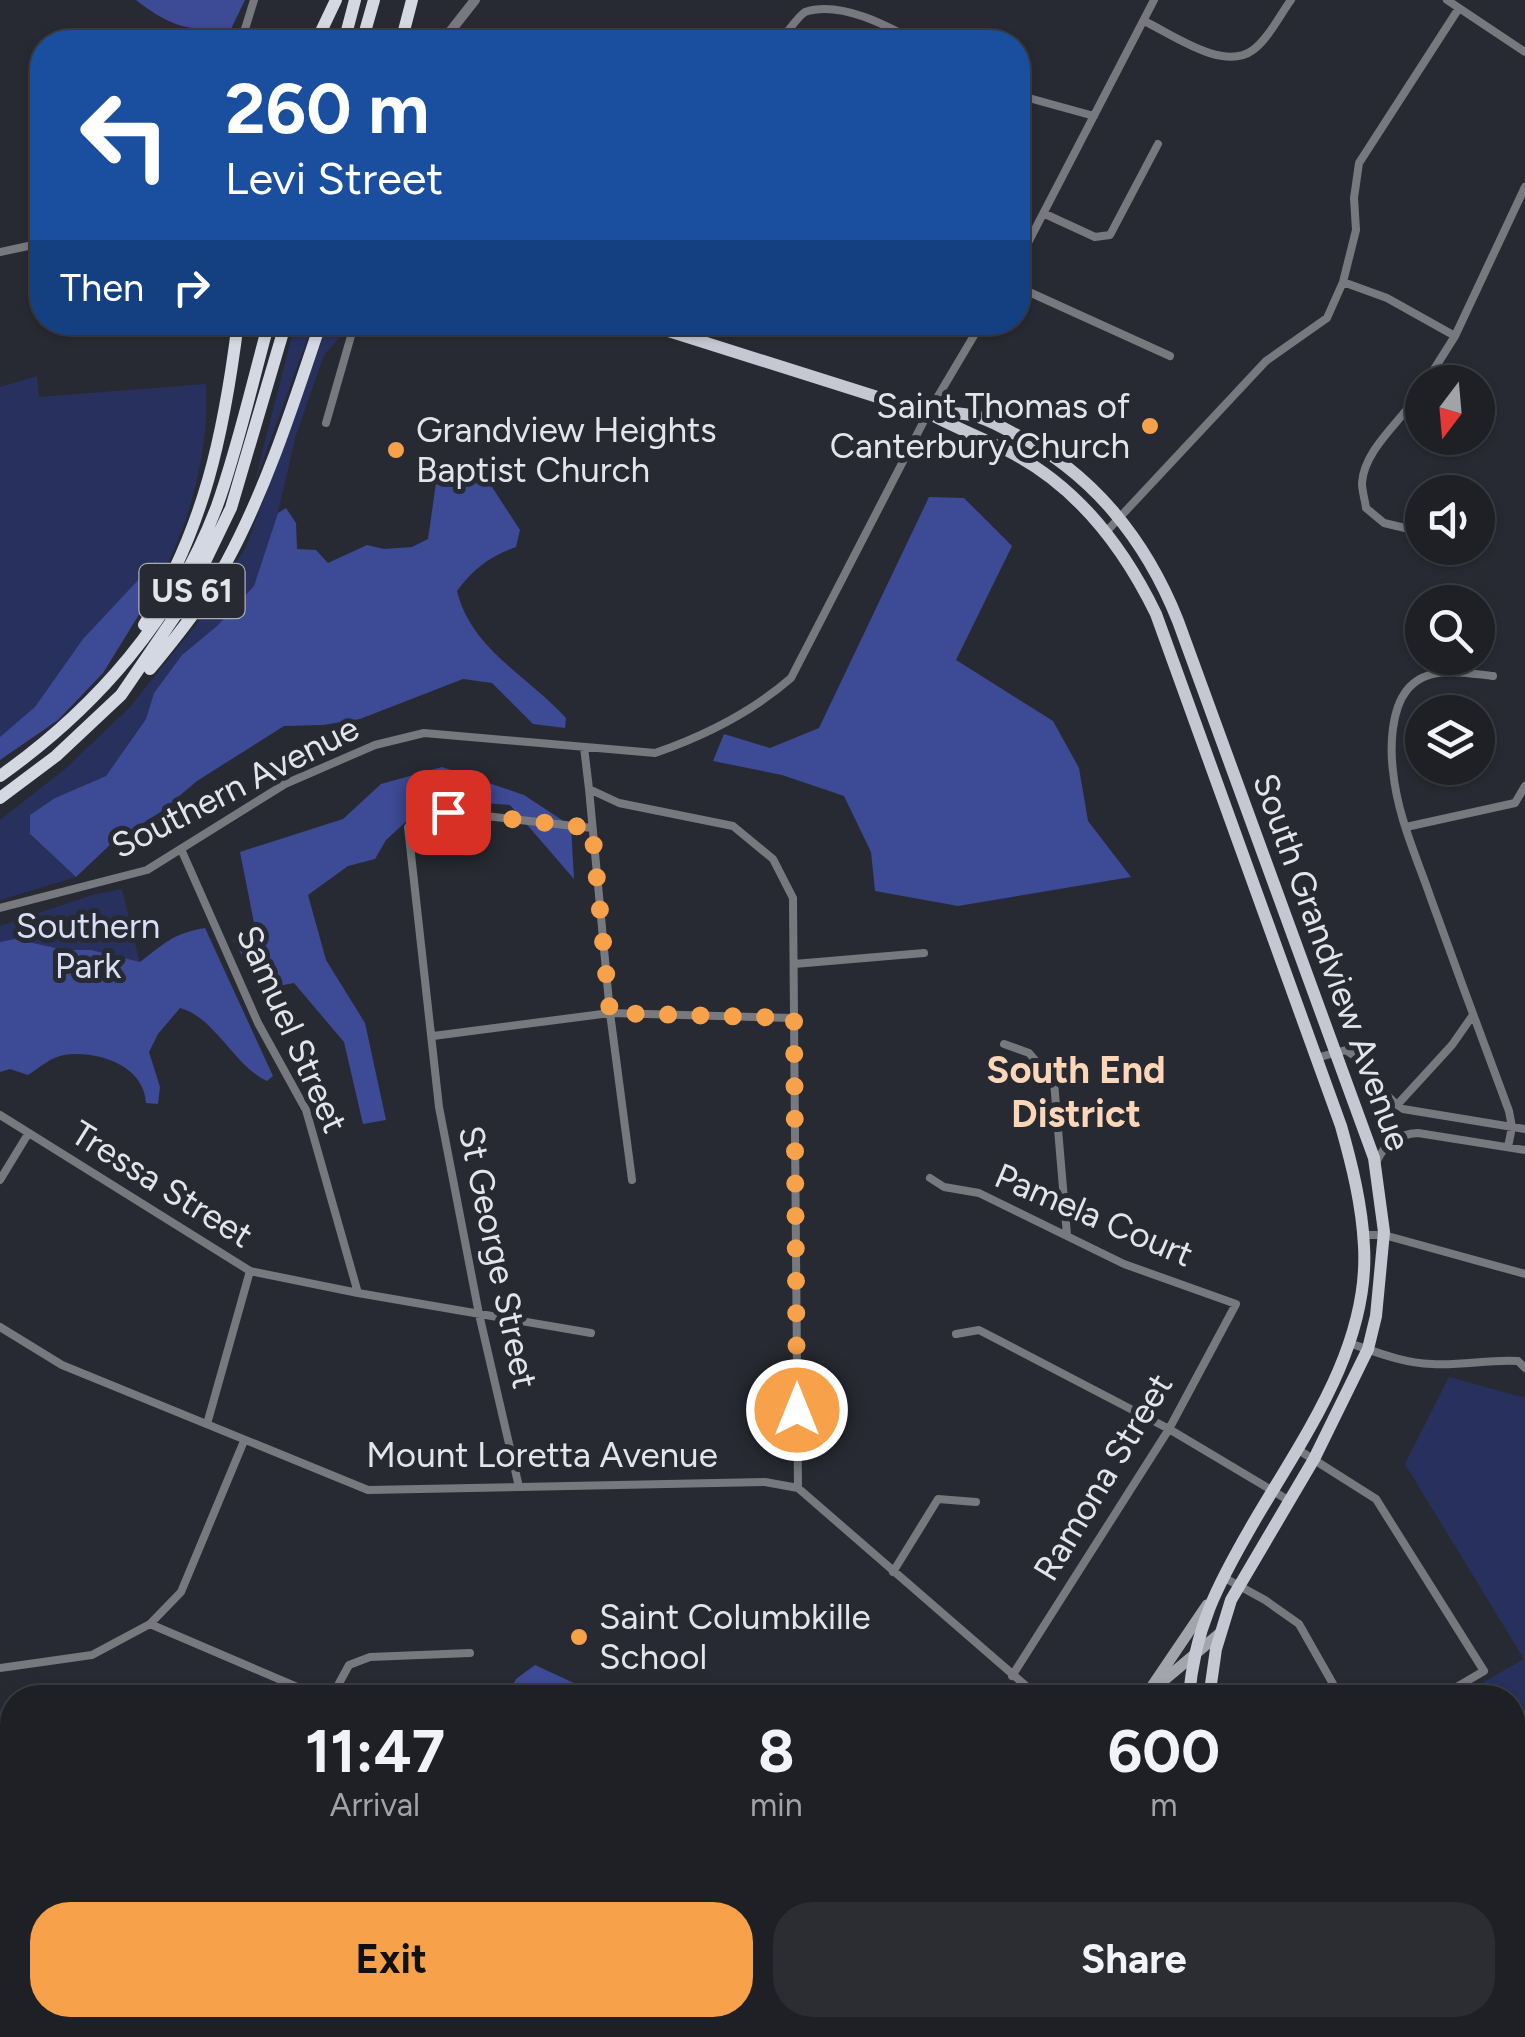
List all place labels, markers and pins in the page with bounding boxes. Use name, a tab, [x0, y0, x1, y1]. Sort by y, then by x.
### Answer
place label: Saint Thomas of Canterbury Church	[830, 385, 1130, 467]
place label: Grandview Heights Baptist Church	[416, 409, 717, 491]
marker: Saint Thomas of Canterbury Church	[1139, 415, 1161, 437]
marker: Grandview Heights Baptist Church	[385, 439, 407, 461]
pin	[406, 770, 491, 855]
place label: Saint Columbkille School	[599, 1596, 871, 1678]
marker: Saint Columbkille School	[568, 1626, 590, 1648]

